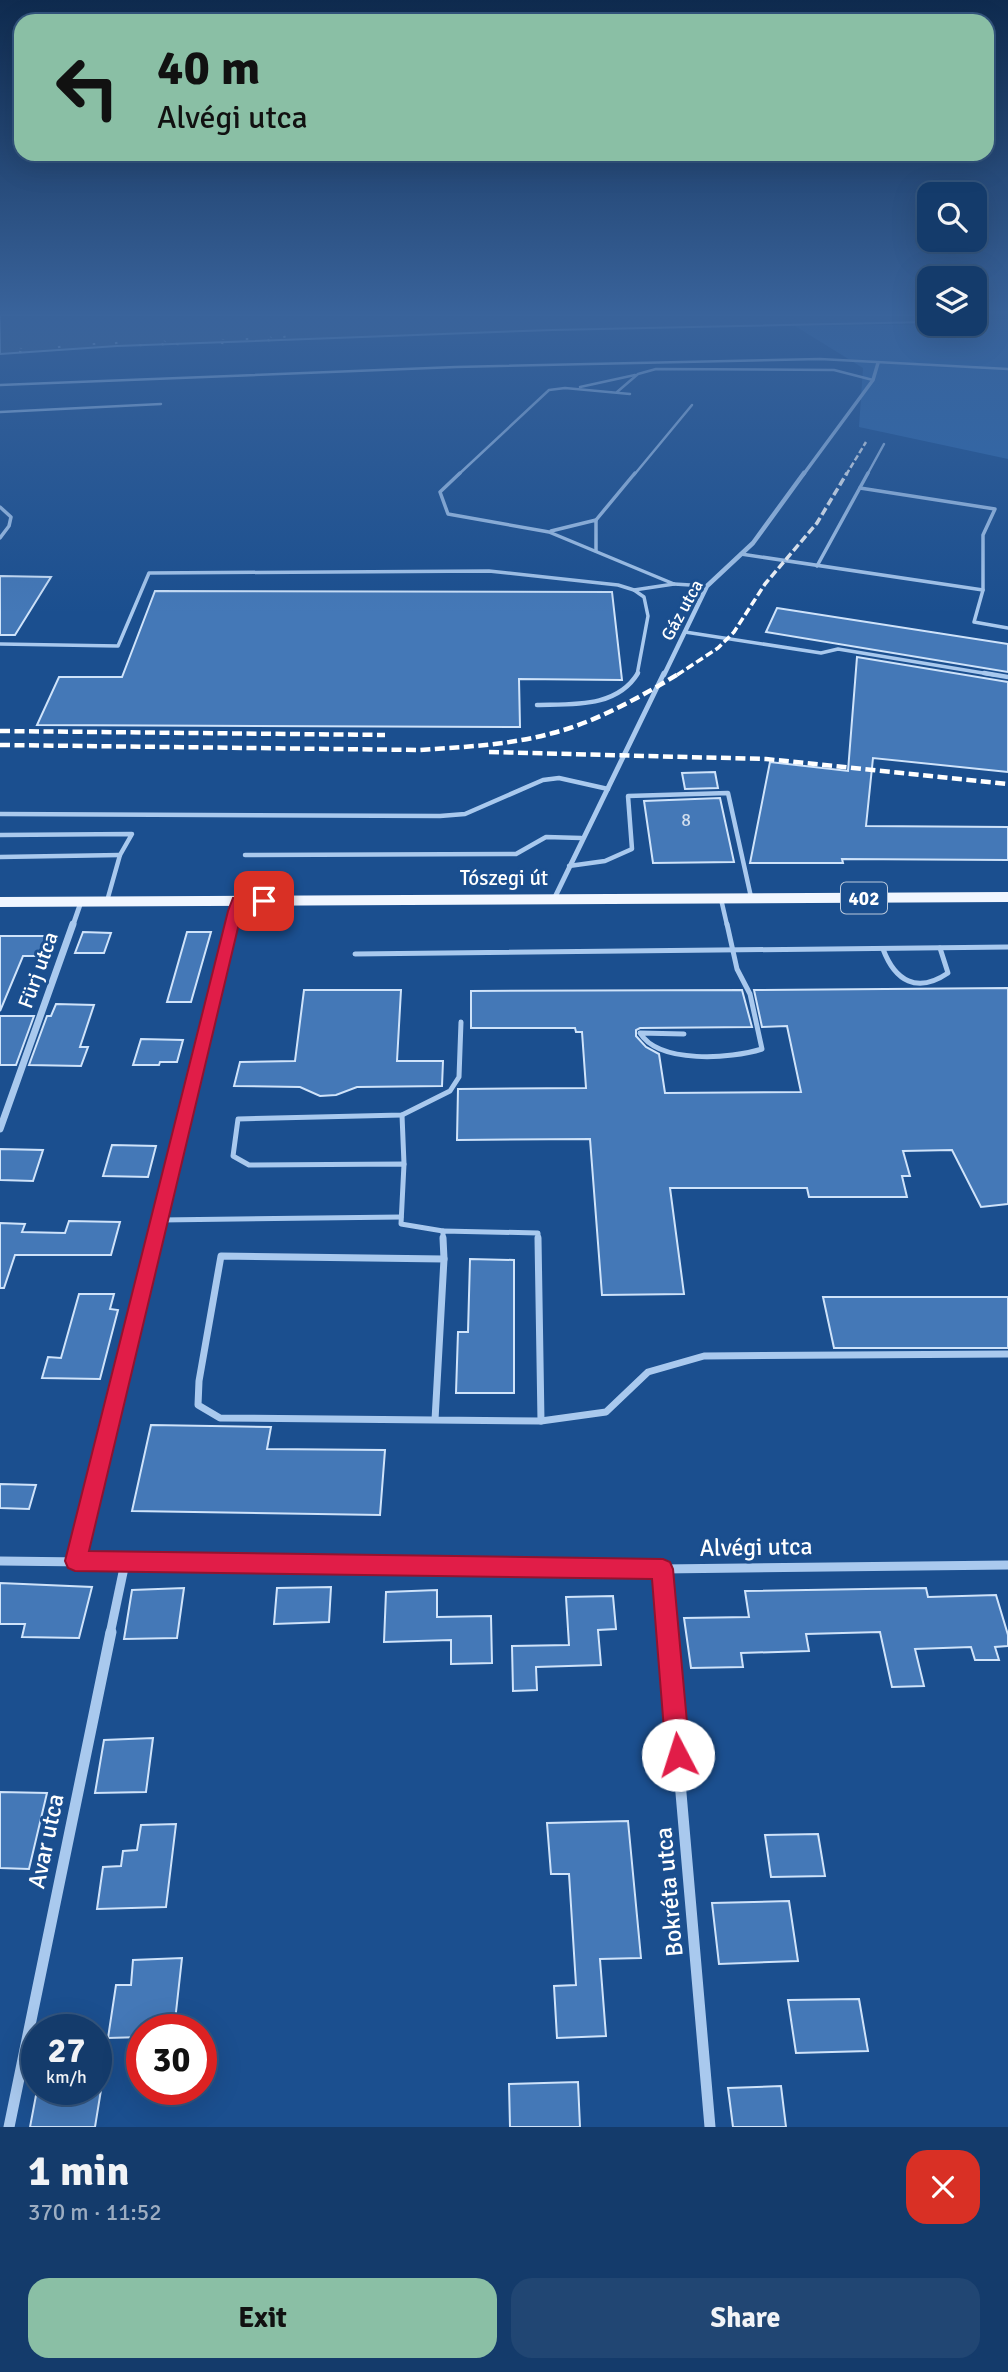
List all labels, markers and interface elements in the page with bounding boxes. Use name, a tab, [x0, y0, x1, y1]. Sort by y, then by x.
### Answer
text: 40 m	[157, 38, 260, 98]
icon: left	[42, 42, 133, 133]
text: Alvégi utca	[157, 98, 308, 137]
map controls	[917, 182, 987, 336]
button: search	[917, 182, 987, 252]
button: layers	[917, 266, 987, 336]
street label: Gáz utca	[656, 576, 708, 644]
house number: 8	[681, 809, 691, 831]
street label: Tószegi út	[460, 865, 548, 891]
pin	[234, 871, 294, 931]
icon: arrive	[245, 882, 283, 920]
road number: 402	[841, 882, 887, 914]
street label: Fürj utca	[12, 928, 64, 1012]
street label: Alvégi utca	[699, 1531, 813, 1563]
position arrow	[641, 1718, 715, 1792]
street label: Avar utca	[21, 1791, 71, 1891]
street label: Bokréta utca	[648, 1826, 690, 1958]
speed limit sign: 30	[126, 2014, 217, 2105]
text: 27	[48, 2029, 85, 2072]
text: km/h	[46, 2066, 87, 2088]
text: 1 min	[28, 2146, 129, 2197]
button: close	[906, 2150, 980, 2224]
text: 370 m · 11:52	[28, 2198, 162, 2227]
button: Exit	[28, 2278, 497, 2358]
button: Share	[511, 2278, 980, 2358]

